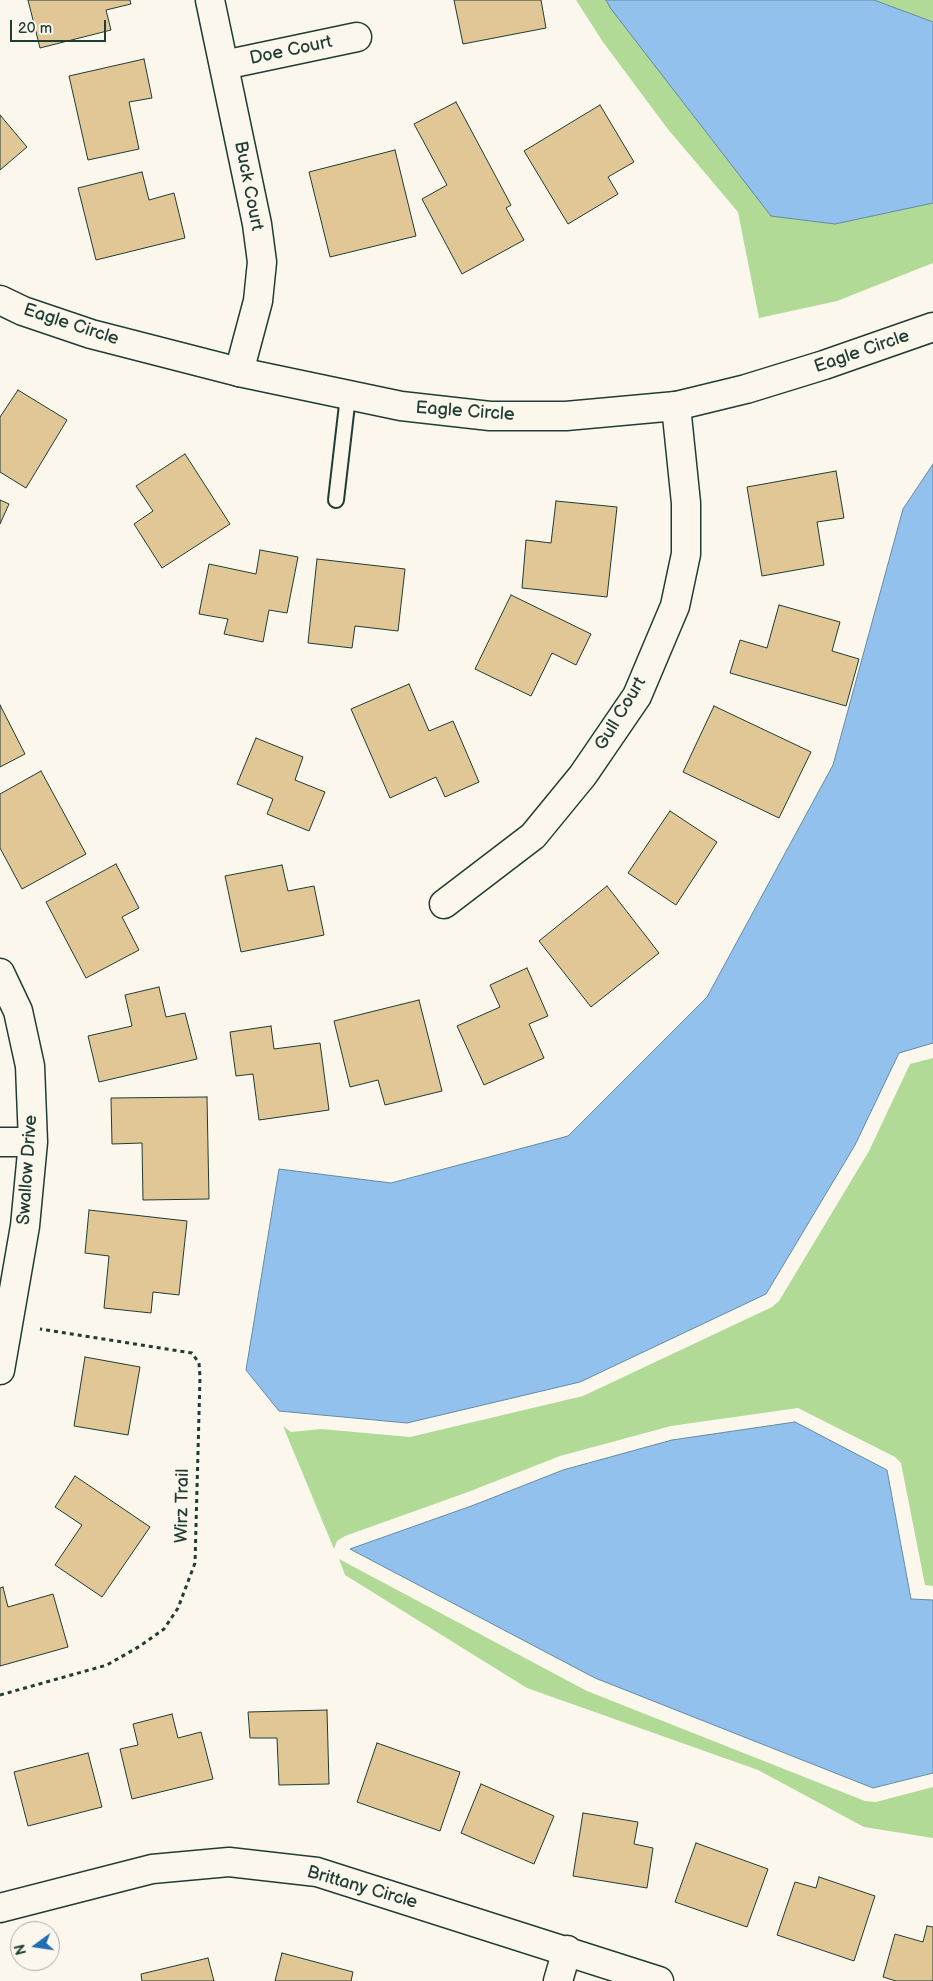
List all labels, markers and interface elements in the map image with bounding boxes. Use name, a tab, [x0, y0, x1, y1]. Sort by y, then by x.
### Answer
scale bar	[12, 10, 109, 42]
text: 20 m	[18, 19, 52, 38]
street label: Doe Court	[248, 32, 334, 70]
street label: Buck Court	[229, 139, 267, 233]
street label: Eagle Circle	[21, 299, 121, 351]
street label: Eagle Circle	[812, 326, 912, 378]
street label: Eagle Circle	[415, 398, 515, 426]
street label: Gull Court	[591, 674, 651, 754]
street label: Swallow Drive	[13, 1114, 43, 1226]
street label: Wirz Trail	[172, 1469, 194, 1543]
street label: Brittany Circle	[304, 1862, 420, 1914]
north arrow	[10, 1921, 60, 1971]
text: N	[11, 1942, 30, 1957]

